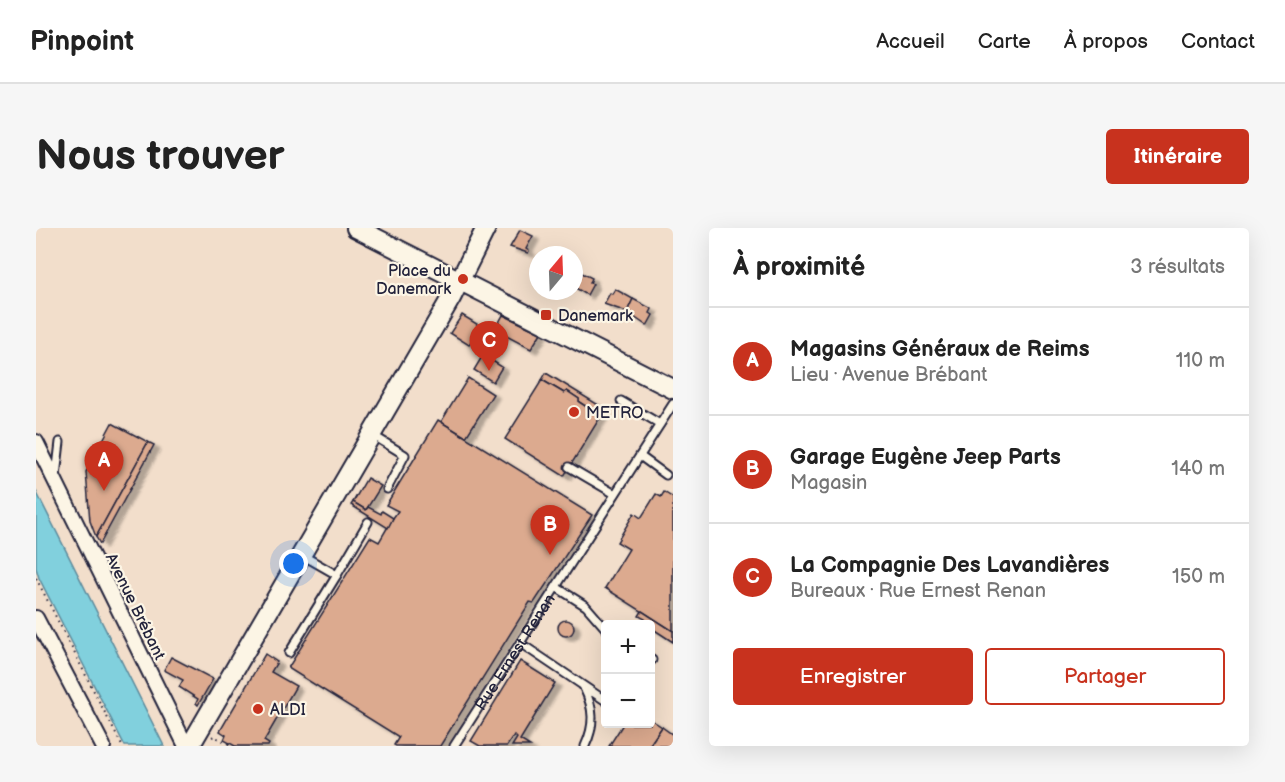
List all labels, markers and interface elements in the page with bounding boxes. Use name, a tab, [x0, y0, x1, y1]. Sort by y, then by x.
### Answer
text: Pinpoint	[30, 25, 134, 58]
text: Accueil	[876, 29, 945, 54]
text: Carte	[978, 29, 1031, 54]
text: À propos	[1064, 29, 1148, 54]
text: Contact	[1181, 29, 1255, 54]
button: Itinéraire	[1106, 129, 1249, 184]
text: Nous trouver	[36, 131, 284, 182]
north arrow	[529, 246, 583, 300]
text: À proximité	[733, 252, 865, 283]
text: 3 résultats	[1130, 255, 1225, 279]
place label: Place du Danemark	[376, 262, 451, 299]
marker: Place du Danemark	[456, 272, 470, 286]
place label: Danemark	[558, 307, 633, 326]
marker: Danemark	[539, 308, 553, 322]
pin: C	[470, 322, 508, 371]
text: Magasins Généraux de Reims	[790, 336, 1089, 363]
text: A	[746, 349, 759, 373]
text: 110 m	[1176, 349, 1225, 373]
text: Lieu · Avenue Brébant	[790, 363, 987, 387]
place label: METRO	[586, 404, 644, 423]
marker: METRO	[567, 405, 581, 419]
pin: A	[84, 442, 124, 491]
text: Garage Eugène Jeep Parts	[790, 444, 1061, 471]
text: B	[745, 457, 760, 481]
text: 140 m	[1171, 457, 1225, 481]
text: Magasin	[790, 471, 867, 495]
pin: B	[530, 506, 570, 555]
your location	[279, 549, 308, 578]
street label: Avenue Brébant	[101, 550, 169, 663]
text: La Compagnie Des Lavandières	[790, 552, 1109, 579]
text: C	[745, 565, 760, 589]
text: 150 m	[1172, 565, 1225, 589]
text: Bureaux · Rue Ernest Renan	[790, 579, 1046, 603]
street label: Rue Ernest Renan	[471, 591, 560, 714]
map controls	[601, 620, 655, 728]
button: +	[601, 620, 655, 674]
button: Enregistrer	[733, 648, 973, 705]
button: Partager	[985, 648, 1225, 705]
button: −	[601, 674, 655, 728]
place label: ALDI	[270, 701, 306, 720]
marker: ALDI	[251, 702, 265, 716]

